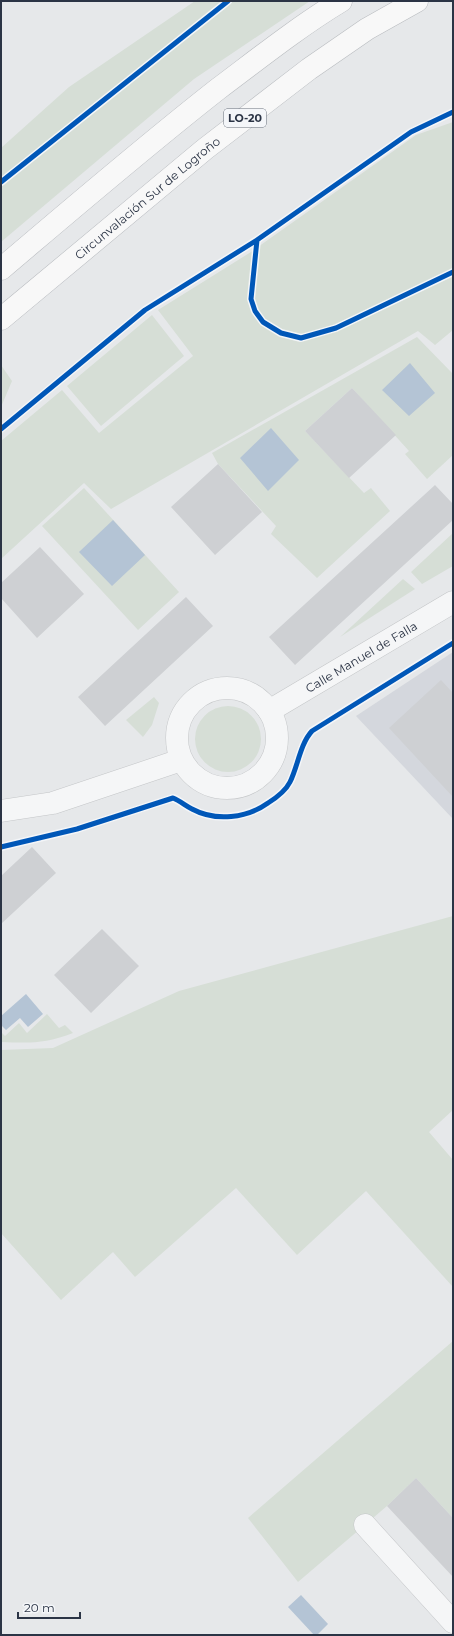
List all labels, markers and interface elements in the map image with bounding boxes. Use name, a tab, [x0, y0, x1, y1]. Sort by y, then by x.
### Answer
road number: LO-20	[224, 109, 266, 127]
street label: Circunvalación Sur de Logroño	[71, 133, 223, 262]
street label: Calle Manuel de Falla	[302, 618, 420, 695]
scale bar	[18, 1594, 80, 1620]
text: 20 m	[24, 1600, 55, 1615]

